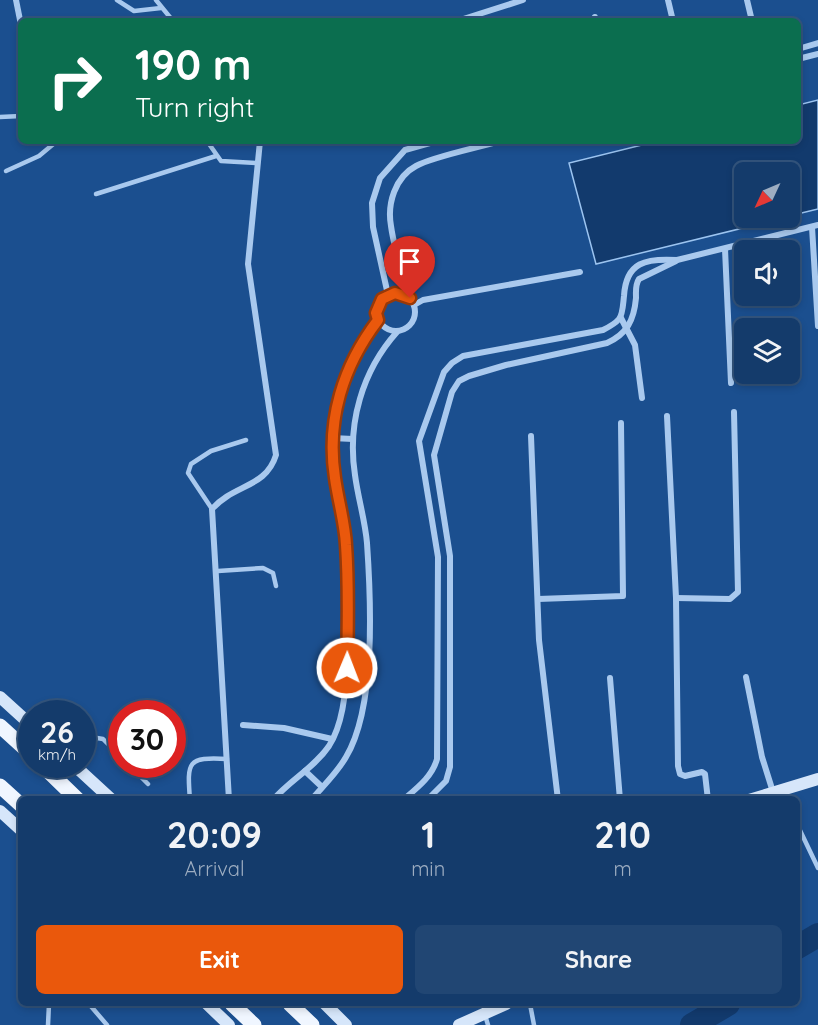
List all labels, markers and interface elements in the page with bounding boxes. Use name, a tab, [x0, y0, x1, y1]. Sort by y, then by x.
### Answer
text: 190 m	[135, 38, 251, 91]
icon: right	[36, 42, 114, 120]
text: Turn right	[135, 90, 254, 124]
north arrow	[734, 162, 800, 228]
map controls	[734, 162, 800, 384]
pin	[384, 236, 435, 298]
button: sound	[734, 240, 800, 306]
icon: arrive	[393, 245, 426, 278]
button: layers	[734, 318, 800, 384]
position arrow	[315, 636, 379, 700]
speed limit sign: 30	[108, 700, 186, 778]
text: 26	[40, 713, 74, 751]
text: km/h	[38, 745, 76, 764]
text: 20:09	[167, 812, 262, 857]
text: 1	[421, 812, 435, 857]
text: 210	[594, 812, 651, 857]
text: Arrival	[185, 856, 245, 881]
text: min	[411, 856, 445, 881]
text: m	[613, 856, 632, 881]
button: Exit	[36, 925, 403, 994]
button: Share	[415, 925, 782, 994]

